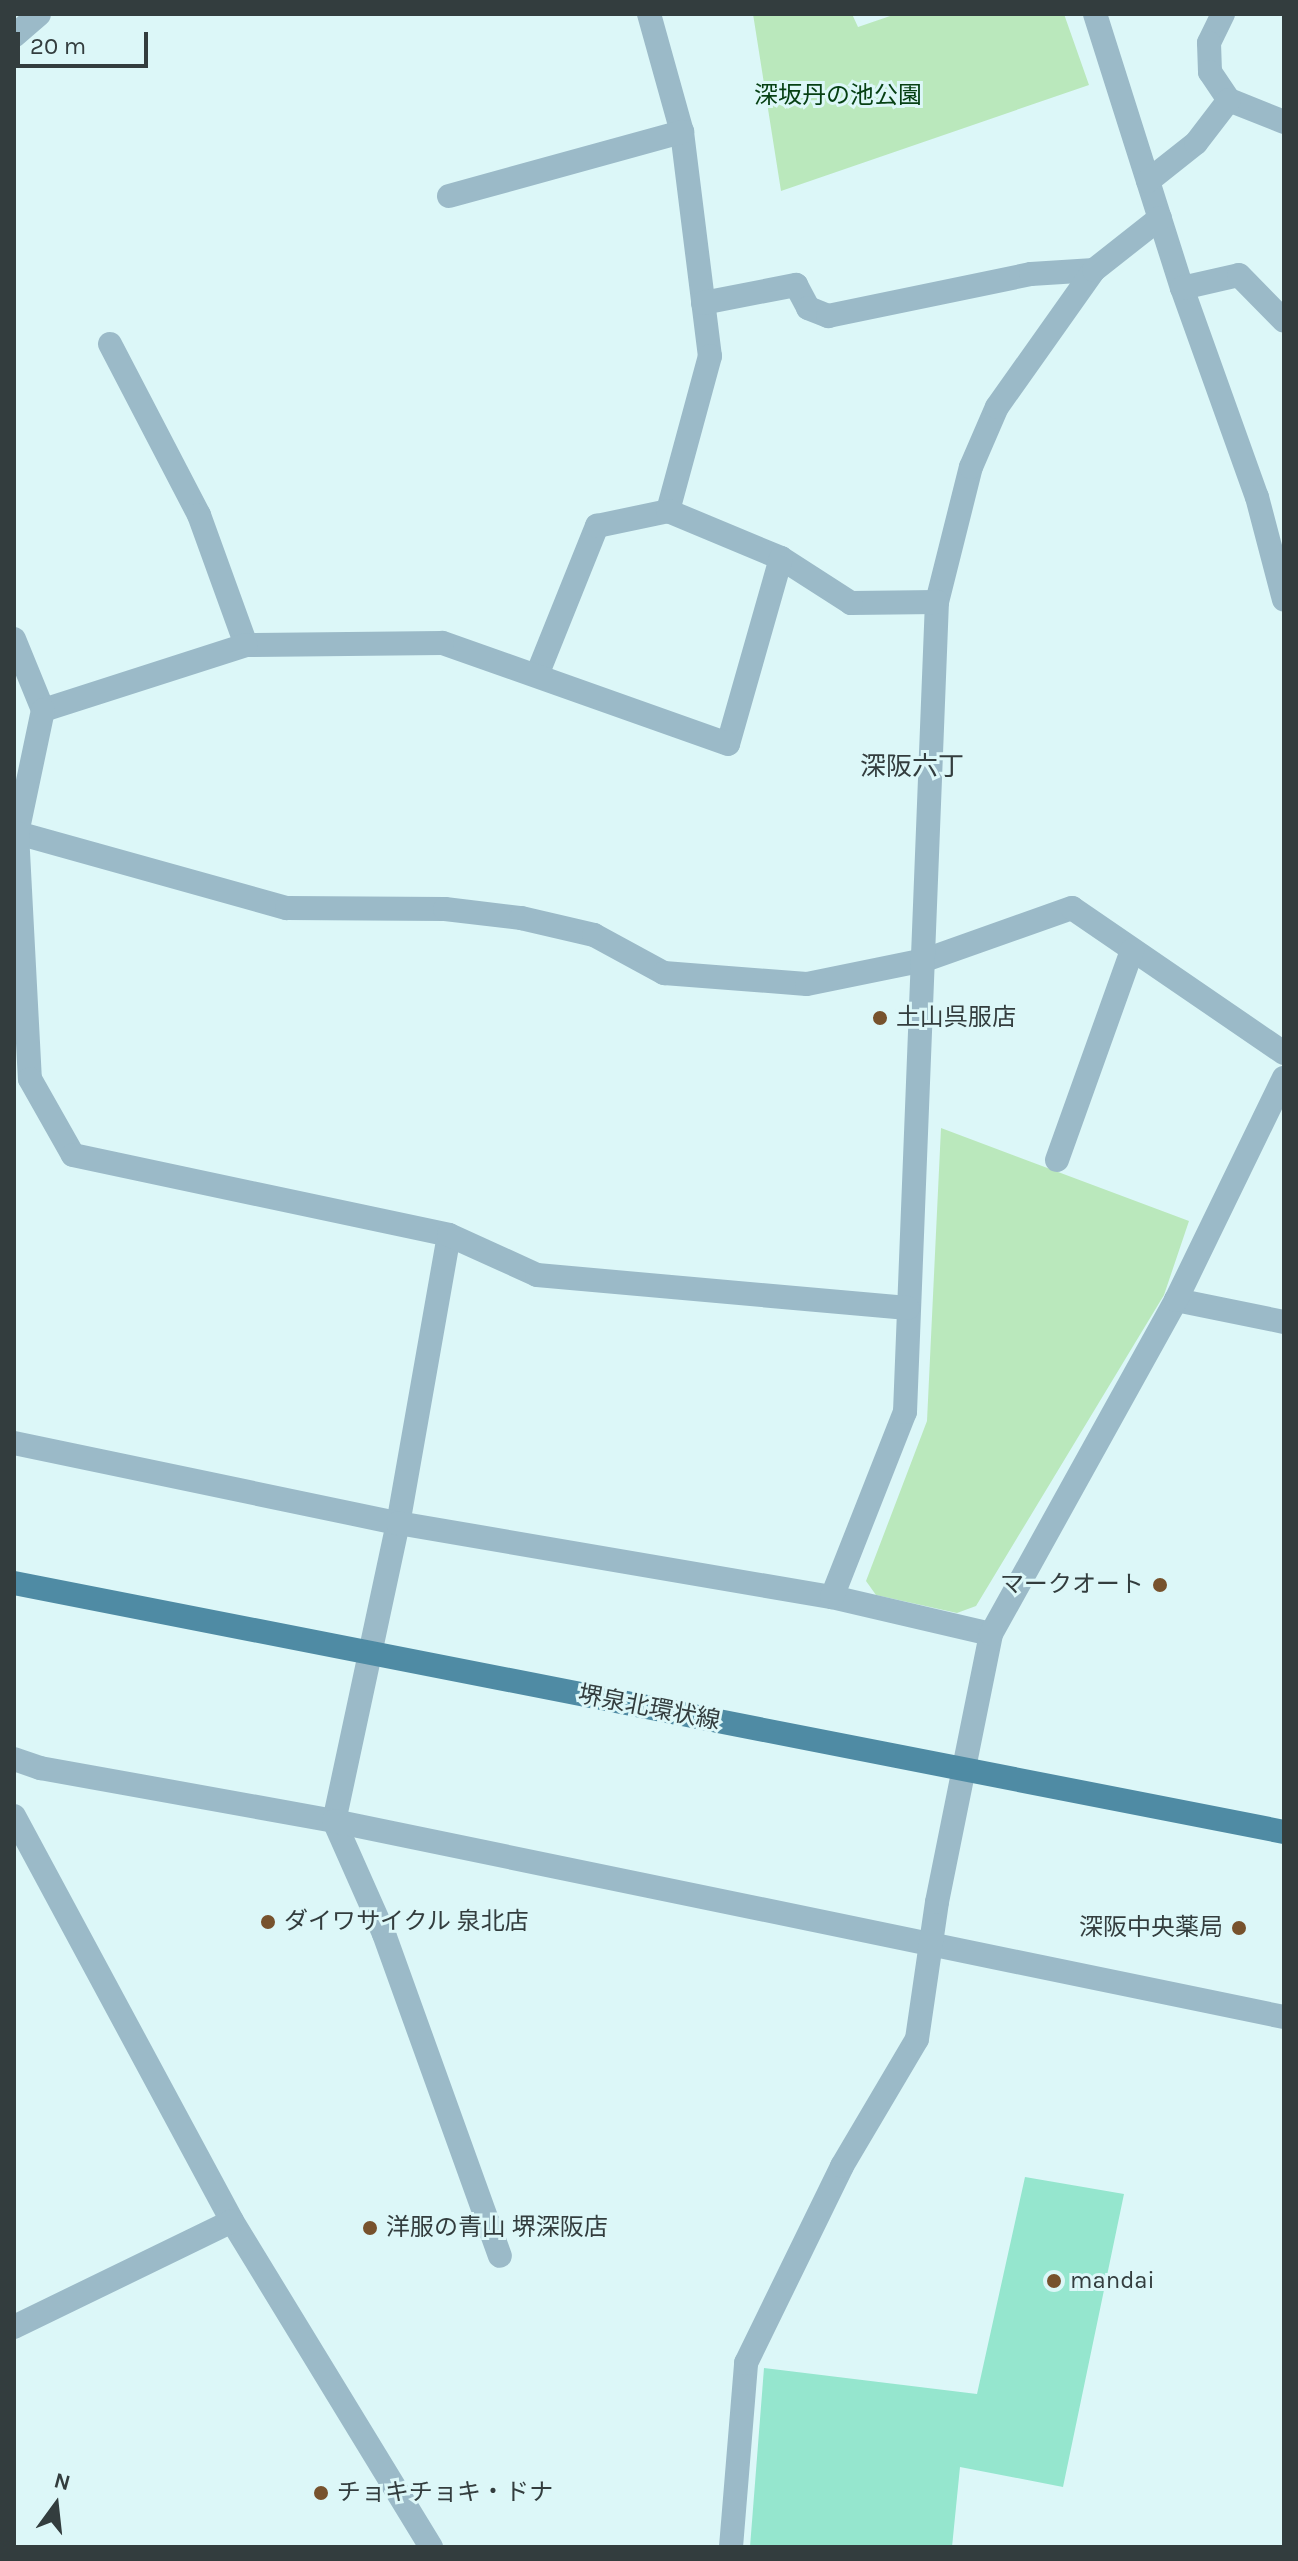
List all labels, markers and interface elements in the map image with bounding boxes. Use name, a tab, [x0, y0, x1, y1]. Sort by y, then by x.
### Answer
scale bar	[20, 16, 152, 66]
text: 20 m	[30, 32, 86, 60]
park label: 深坂丹の池公園	[754, 82, 922, 110]
district label: 深阪六丁	[860, 751, 964, 783]
place label: 土山呉服店	[896, 1004, 1016, 1032]
marker: 土山呉服店	[871, 1009, 889, 1027]
place label: マークオート	[1000, 1571, 1144, 1599]
marker: マークオート	[1151, 1576, 1169, 1594]
street label: 堺泉北環状線	[576, 1680, 722, 1736]
place label: ダイワサイクル 泉北店	[284, 1908, 530, 1936]
marker: ダイワサイクル 泉北店	[259, 1913, 277, 1931]
place label: 深阪中央薬局	[1079, 1914, 1223, 1942]
marker: 深阪中央薬局	[1230, 1919, 1248, 1937]
place label: 洋服の青山 堺深阪店	[386, 2214, 608, 2242]
marker: 洋服の青山 堺深阪店	[361, 2219, 379, 2237]
place label: mandai	[1070, 2267, 1155, 2295]
marker: mandai	[1045, 2272, 1063, 2290]
north arrow	[16, 2465, 96, 2545]
text: N	[51, 2467, 73, 2496]
place label: チョキチョキ・ドナ	[337, 2479, 553, 2507]
marker: チョキチョキ・ドナ	[312, 2484, 330, 2502]

